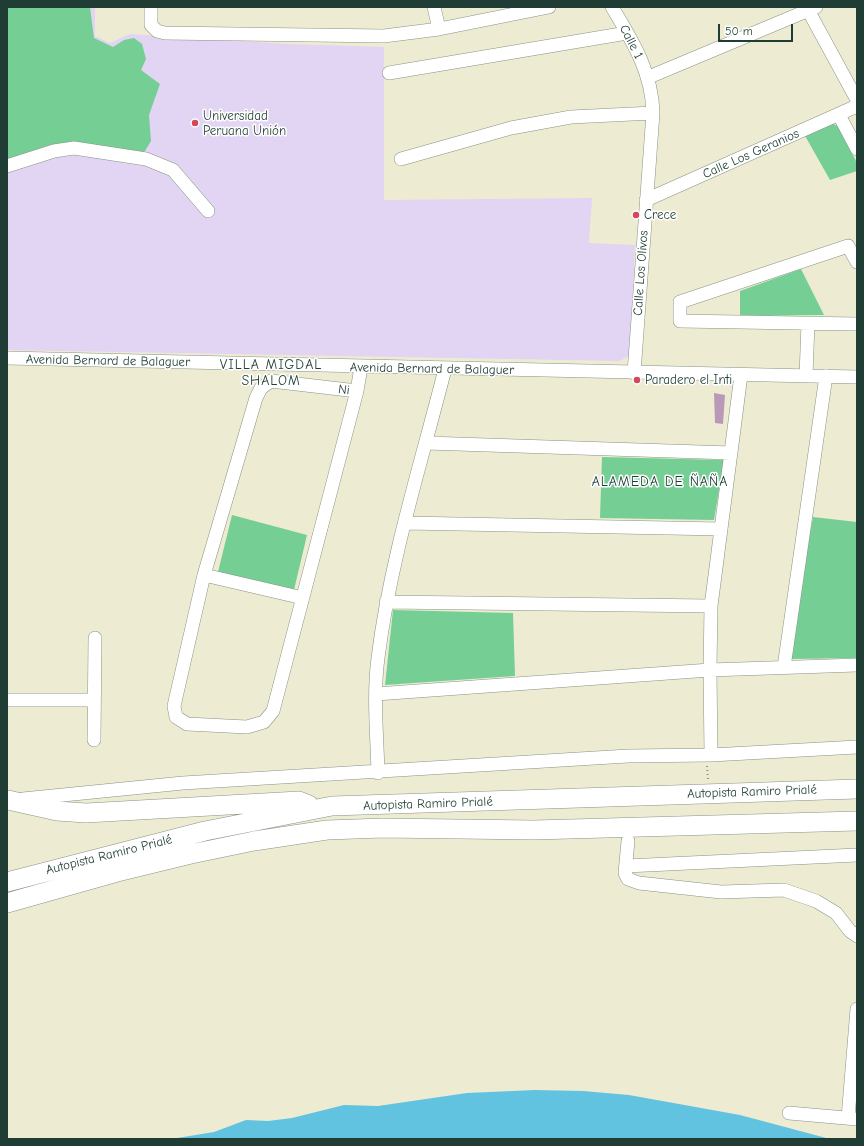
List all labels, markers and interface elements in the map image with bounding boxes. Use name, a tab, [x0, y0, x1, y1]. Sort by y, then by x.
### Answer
scale bar	[720, 16, 795, 42]
street label: Calle 1	[616, 22, 646, 62]
text: 50 m	[725, 24, 753, 38]
place label: Universidad Peruana Unión	[203, 108, 286, 139]
marker: Universidad Peruana Unión	[190, 118, 200, 128]
street label: Calle Los Geranios	[700, 126, 802, 182]
place label: Crece	[644, 207, 676, 223]
marker: Crece	[631, 210, 641, 220]
street label: Calle Los Olivos	[630, 230, 652, 316]
street label: Avenida Bernard de Balaguer	[26, 352, 190, 370]
district label: VILLA MIGDAL SHALOM	[220, 357, 322, 390]
street label: Avenida Bernard de Balaguer	[350, 360, 514, 378]
place label: Paradero el Inti	[645, 372, 732, 388]
marker: Paradero el Inti	[632, 375, 642, 385]
street label: Ni	[337, 382, 351, 398]
district label: ALAMEDA DE ÑAÑA	[592, 474, 728, 490]
street label: Autopista Ramiro Prialé	[687, 782, 817, 802]
street label: Autopista Ramiro Prialé	[363, 794, 493, 814]
street label: Autopista Ramiro Prialé	[44, 832, 174, 878]

